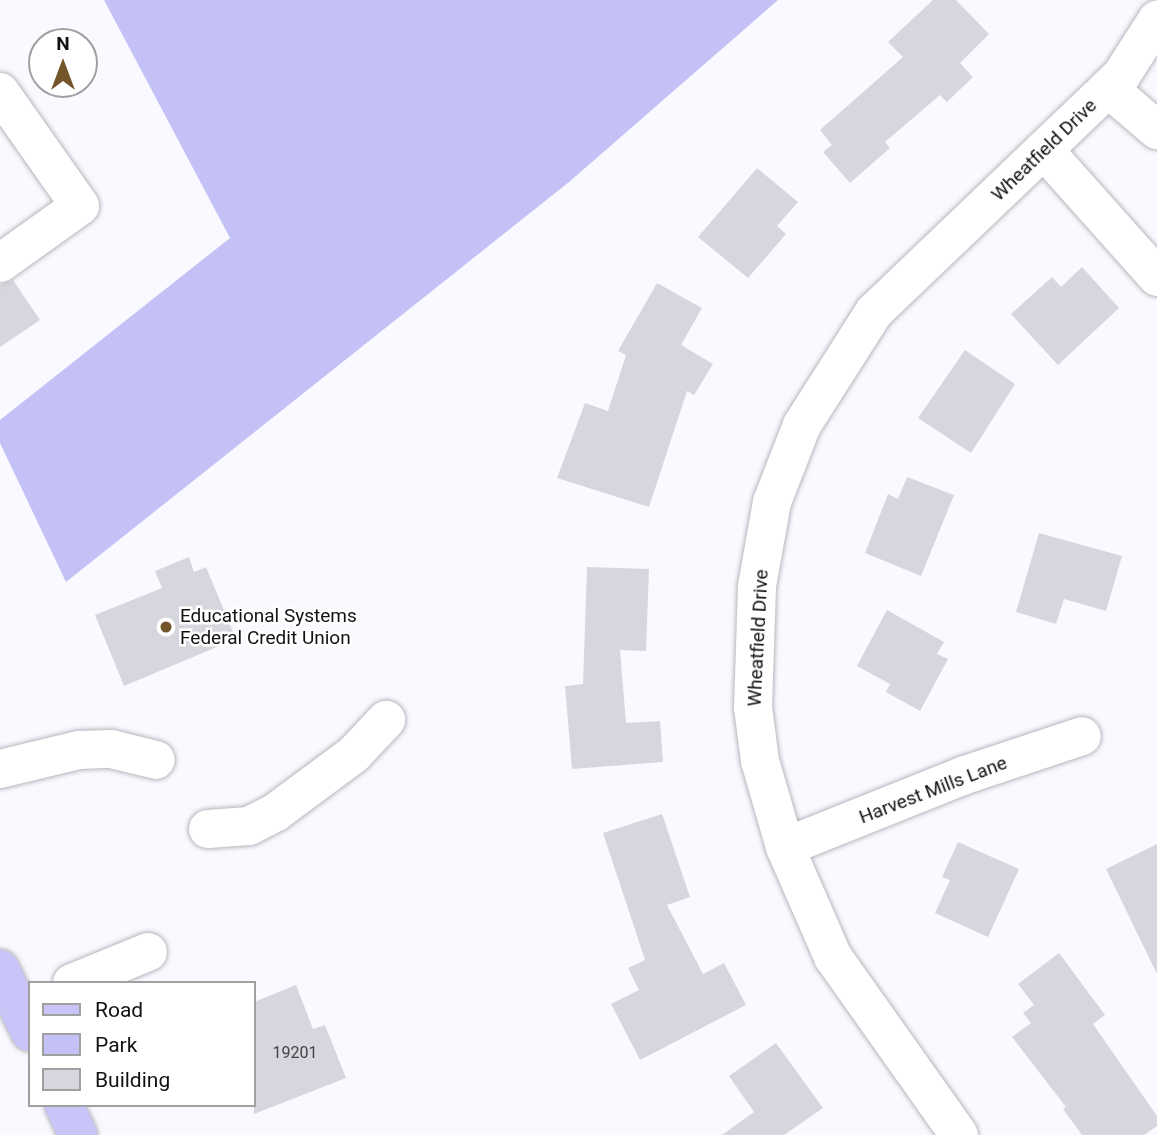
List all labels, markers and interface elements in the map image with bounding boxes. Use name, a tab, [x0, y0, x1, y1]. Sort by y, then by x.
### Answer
north arrow	[28, 28, 98, 98]
text: N	[56, 32, 70, 55]
street label: Wheatfield Drive	[987, 94, 1101, 206]
street label: Wheatfield Drive	[743, 569, 773, 707]
place label: Educational Systems Federal Credit Union	[180, 605, 357, 649]
marker: Educational Systems Federal Credit Union	[158, 619, 174, 635]
street label: Harvest Mills Lane	[856, 751, 1010, 829]
legend	[28, 981, 256, 1107]
text: Road	[95, 998, 143, 1022]
text: Park	[95, 1033, 137, 1057]
house number: 19201	[273, 1043, 317, 1063]
text: Building	[95, 1068, 170, 1092]

